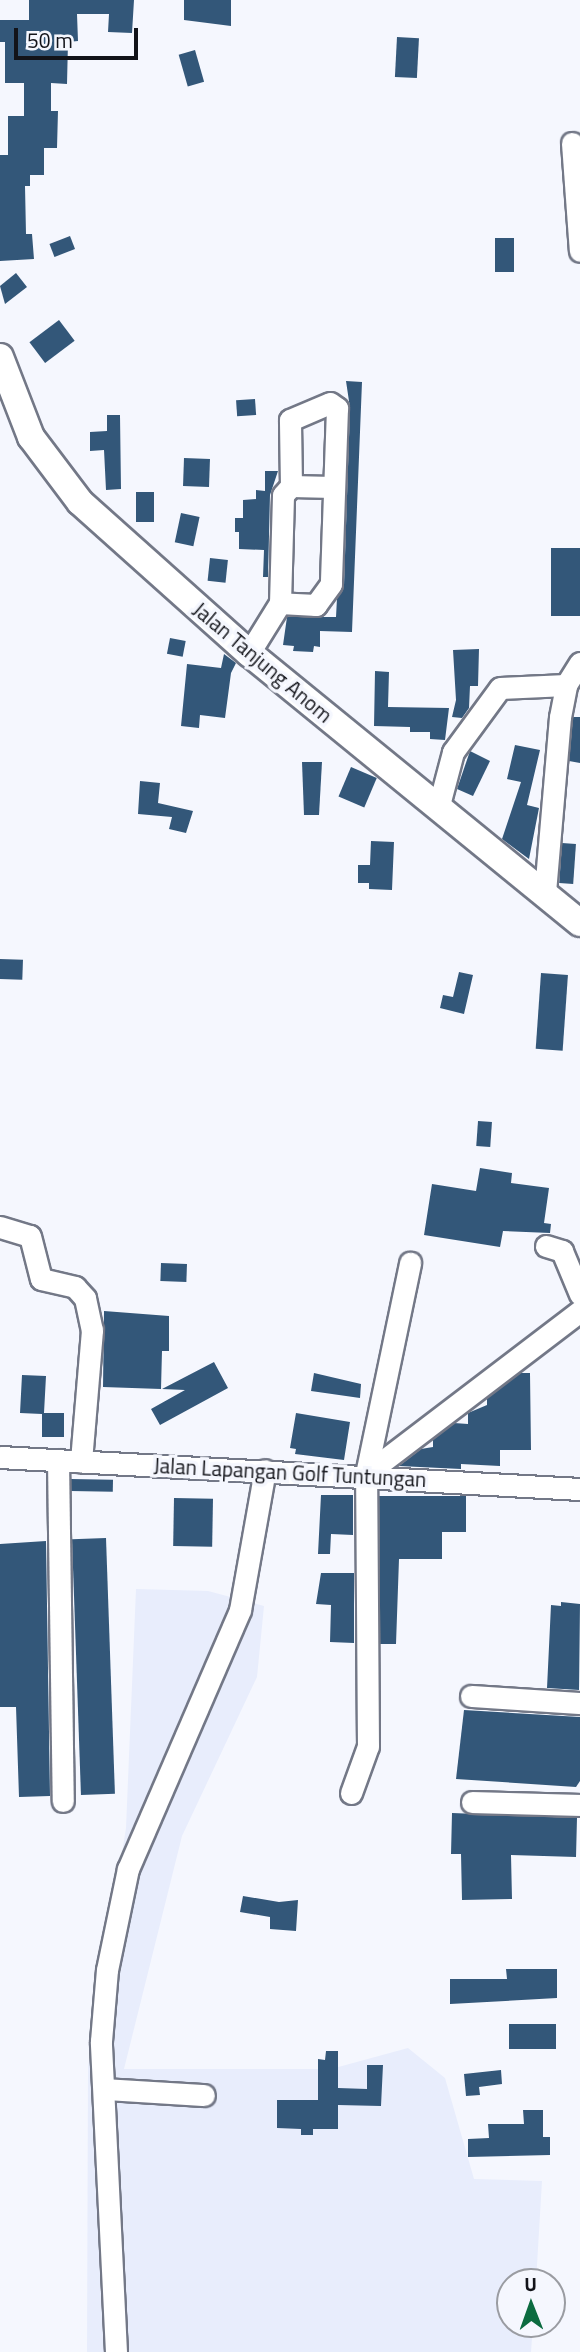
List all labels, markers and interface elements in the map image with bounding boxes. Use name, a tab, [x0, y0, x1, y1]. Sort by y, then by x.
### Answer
scale bar	[18, 14, 142, 58]
text: 50 m	[27, 24, 73, 56]
street label: Jalan Tanjung Anom	[188, 597, 338, 727]
street label: Jalan Lapangan Golf Tuntungan	[153, 1452, 427, 1492]
north arrow	[496, 2268, 566, 2338]
text: U	[524, 2269, 537, 2298]

